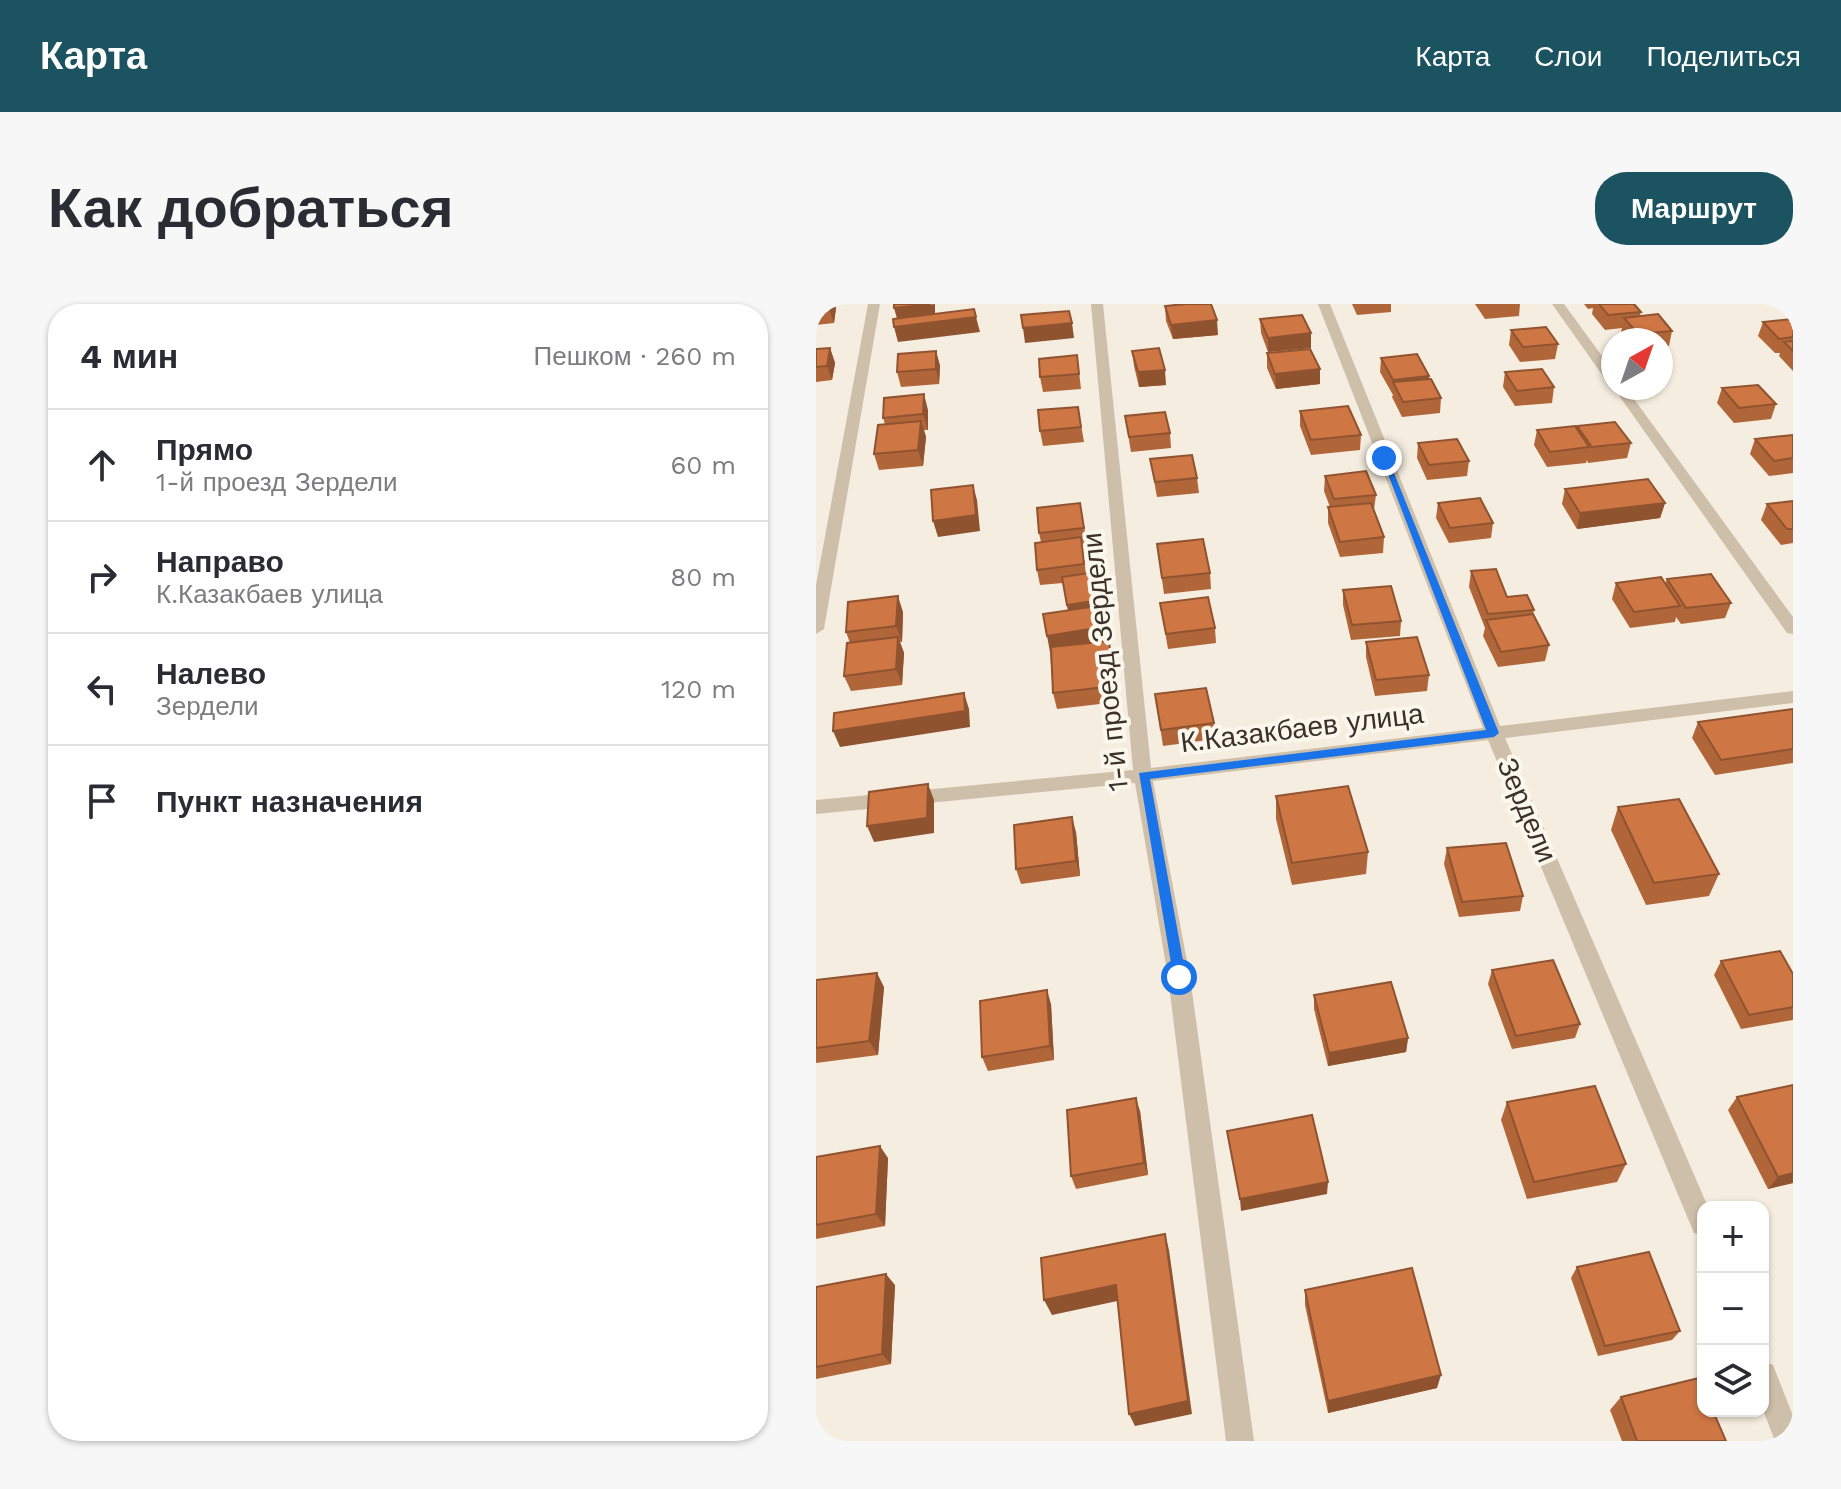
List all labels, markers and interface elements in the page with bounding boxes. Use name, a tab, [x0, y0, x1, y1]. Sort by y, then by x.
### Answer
text: Карта	[40, 34, 147, 78]
text: Карта	[1415, 40, 1490, 73]
text: Слои	[1534, 40, 1602, 73]
text: Поделиться	[1646, 40, 1801, 73]
button: Маршрут	[1595, 172, 1793, 245]
text: Как добраться	[48, 175, 453, 241]
north arrow	[1601, 328, 1673, 400]
text: 4 мин	[80, 336, 178, 376]
text: Пешком · 260 m	[534, 341, 736, 371]
text: Прямо	[156, 432, 253, 467]
route end	[1366, 440, 1402, 476]
icon: ahead	[80, 443, 124, 487]
text: 60 m	[670, 450, 736, 480]
text: 1-й проезд Зердели	[156, 467, 398, 497]
street label: 1-й проезд Зердели	[1075, 531, 1135, 793]
text: Направо	[156, 544, 284, 579]
icon: right	[80, 555, 124, 599]
text: 80 m	[670, 562, 736, 592]
text: К.Казакбаев улица	[156, 579, 383, 609]
text: Налево	[156, 656, 266, 691]
icon: left	[80, 667, 124, 711]
text: 120 m	[661, 674, 736, 704]
text: Зердели	[156, 691, 259, 721]
street label: К.Казакбаев улица	[1179, 697, 1426, 759]
street label: Зердели	[1490, 753, 1564, 867]
icon: arrive	[80, 779, 124, 823]
text: Пункт назначения	[156, 784, 423, 819]
route start	[1161, 959, 1197, 995]
map controls	[1697, 1201, 1769, 1417]
button: +	[1697, 1201, 1769, 1273]
button: −	[1697, 1273, 1769, 1345]
button: layers	[1697, 1345, 1769, 1417]

